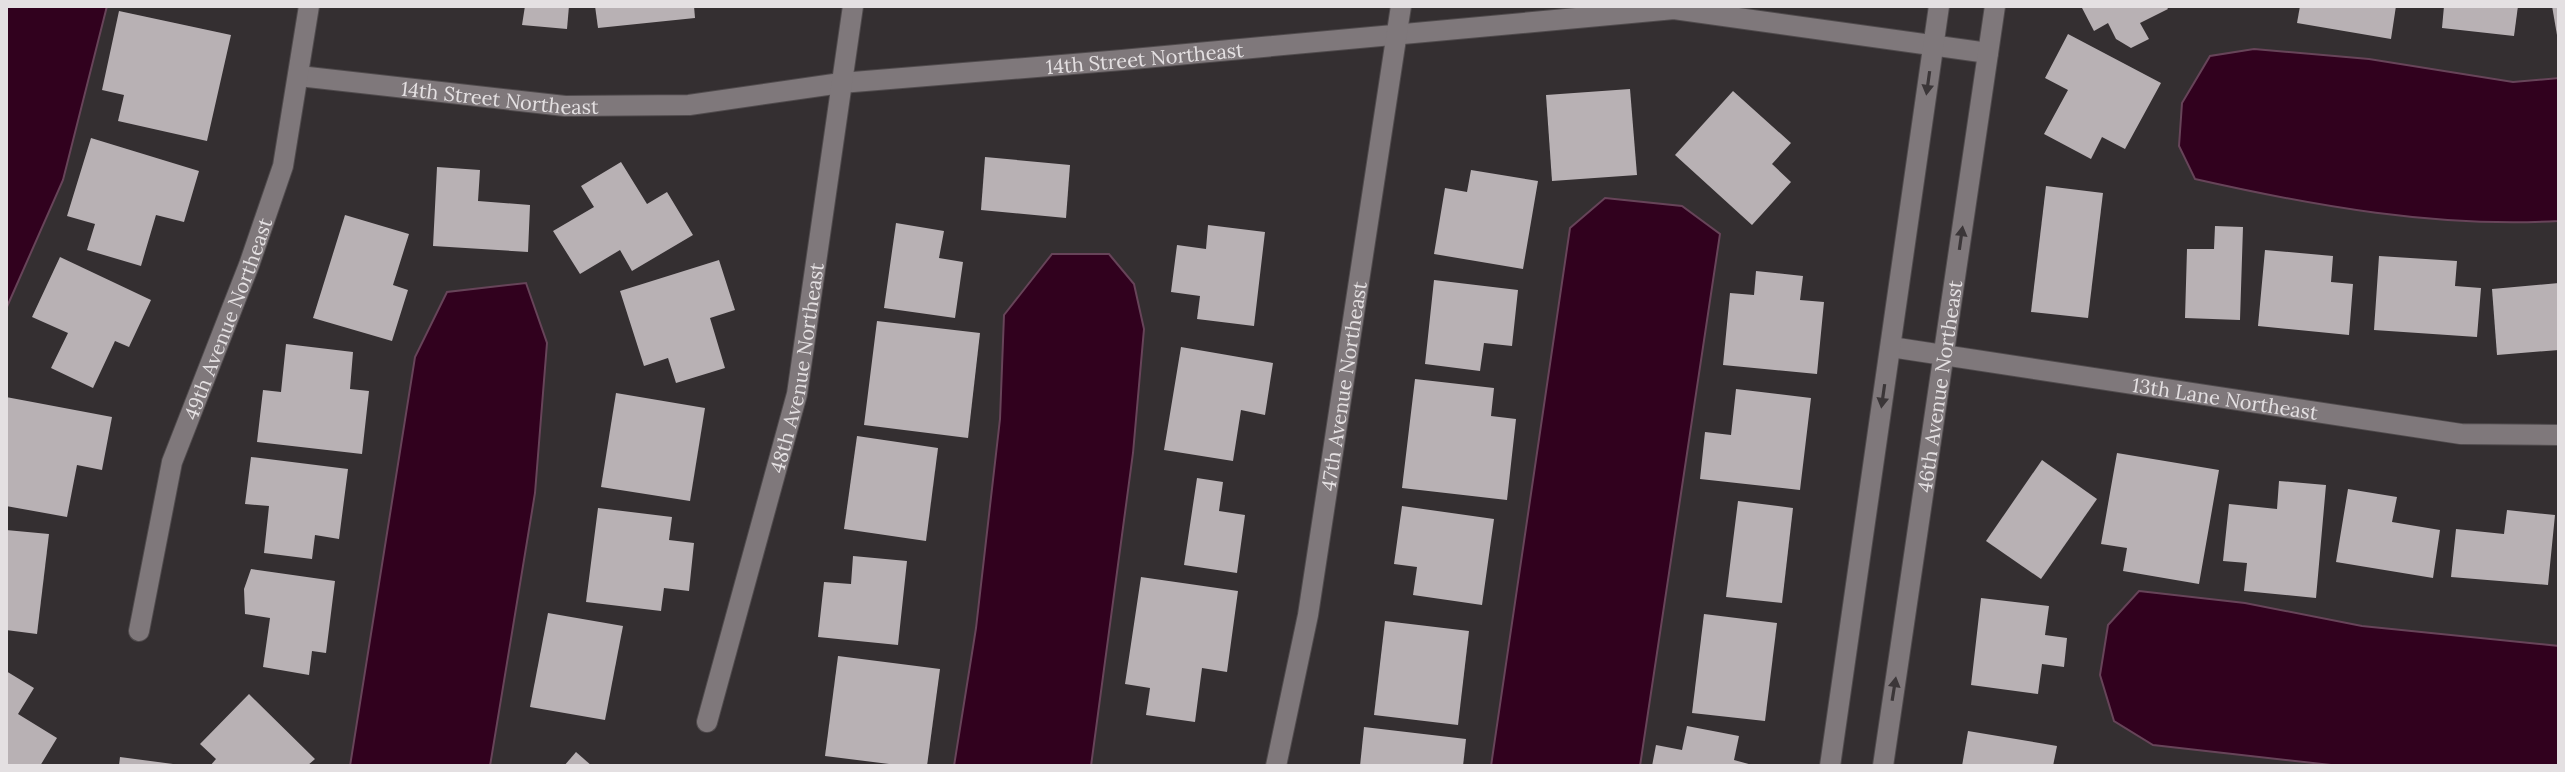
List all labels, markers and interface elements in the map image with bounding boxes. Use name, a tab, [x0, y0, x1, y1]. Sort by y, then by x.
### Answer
street label: 14th Street Northeast	[1045, 36, 1245, 79]
one-way arrow	[1921, 71, 1934, 96]
street label: 14th Street Northeast	[400, 75, 599, 119]
street label: 49th Avenue Northeast	[177, 214, 277, 423]
one-way arrow	[1956, 225, 1968, 250]
street label: 48th Avenue Northeast	[764, 261, 828, 475]
street label: 46th Avenue Northeast	[1911, 278, 1967, 494]
street label: 47th Avenue Northeast	[1315, 279, 1371, 493]
street label: 13th Lane Northeast	[2131, 372, 2320, 425]
one-way arrow	[1876, 384, 1889, 409]
one-way arrow	[1888, 676, 1901, 701]

